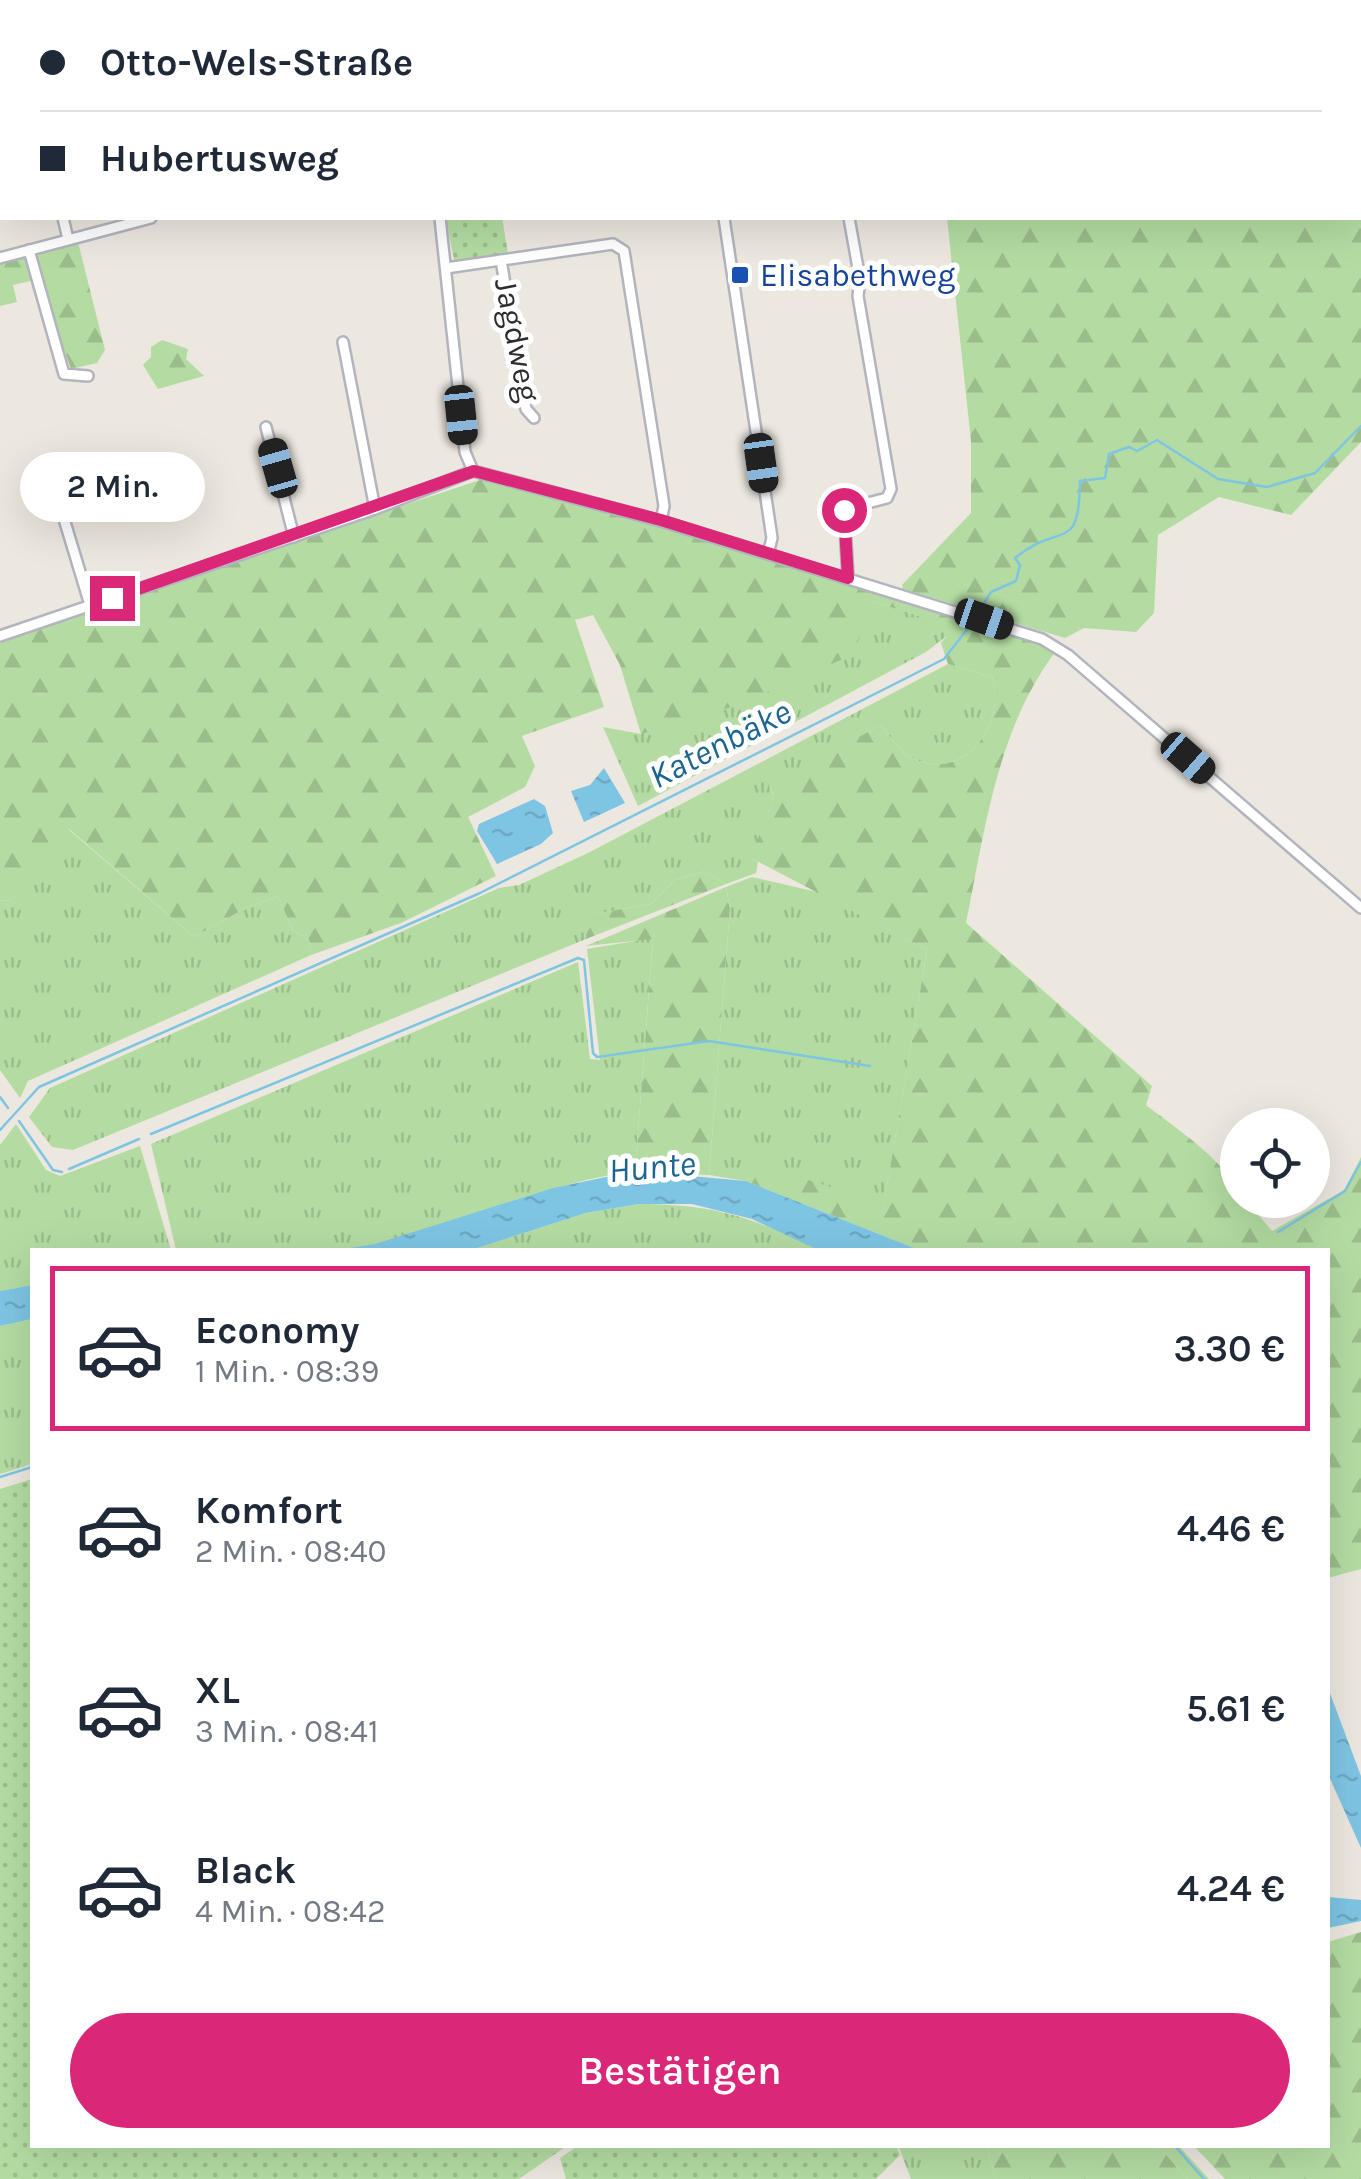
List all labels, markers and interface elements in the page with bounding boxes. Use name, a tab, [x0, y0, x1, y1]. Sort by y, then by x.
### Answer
text: Otto-Wels-Straße	[100, 40, 413, 85]
text: Hubertusweg	[100, 136, 339, 181]
place label: Elisabethweg	[760, 257, 955, 294]
marker: Elisabethweg	[729, 264, 751, 286]
street label: Jagdweg	[487, 275, 547, 405]
car	[443, 384, 479, 446]
car	[742, 431, 780, 495]
car	[255, 435, 301, 501]
callout: 2 Min.	[19, 453, 204, 523]
text: 2 Min.	[67, 468, 158, 505]
route start	[822, 488, 867, 533]
route end	[90, 576, 135, 621]
car	[951, 595, 1017, 643]
water label: Katenbäke	[642, 691, 798, 797]
car	[1156, 727, 1220, 789]
map controls	[1220, 1108, 1330, 1218]
button: locate	[1220, 1108, 1330, 1218]
water label: Hunte	[607, 1143, 697, 1191]
icon: car	[75, 1304, 165, 1394]
text: Economy	[195, 1308, 359, 1353]
text: 3.30 €	[1174, 1326, 1285, 1371]
text: 1 Min. · 08:39	[195, 1353, 379, 1390]
icon: car	[75, 1484, 165, 1574]
text: Komfort	[195, 1488, 343, 1533]
text: 4.46 €	[1177, 1506, 1285, 1551]
text: 2 Min. · 08:40	[195, 1533, 387, 1570]
icon: car	[75, 1664, 165, 1754]
text: XL	[195, 1668, 240, 1713]
text: 5.61 €	[1186, 1686, 1285, 1731]
text: 3 Min. · 08:41	[195, 1713, 379, 1750]
icon: car	[75, 1844, 165, 1934]
text: Black	[195, 1848, 296, 1893]
text: 4.24 €	[1177, 1866, 1285, 1911]
text: 4 Min. · 08:42	[195, 1893, 386, 1930]
button: Bestätigen	[70, 2013, 1290, 2128]

